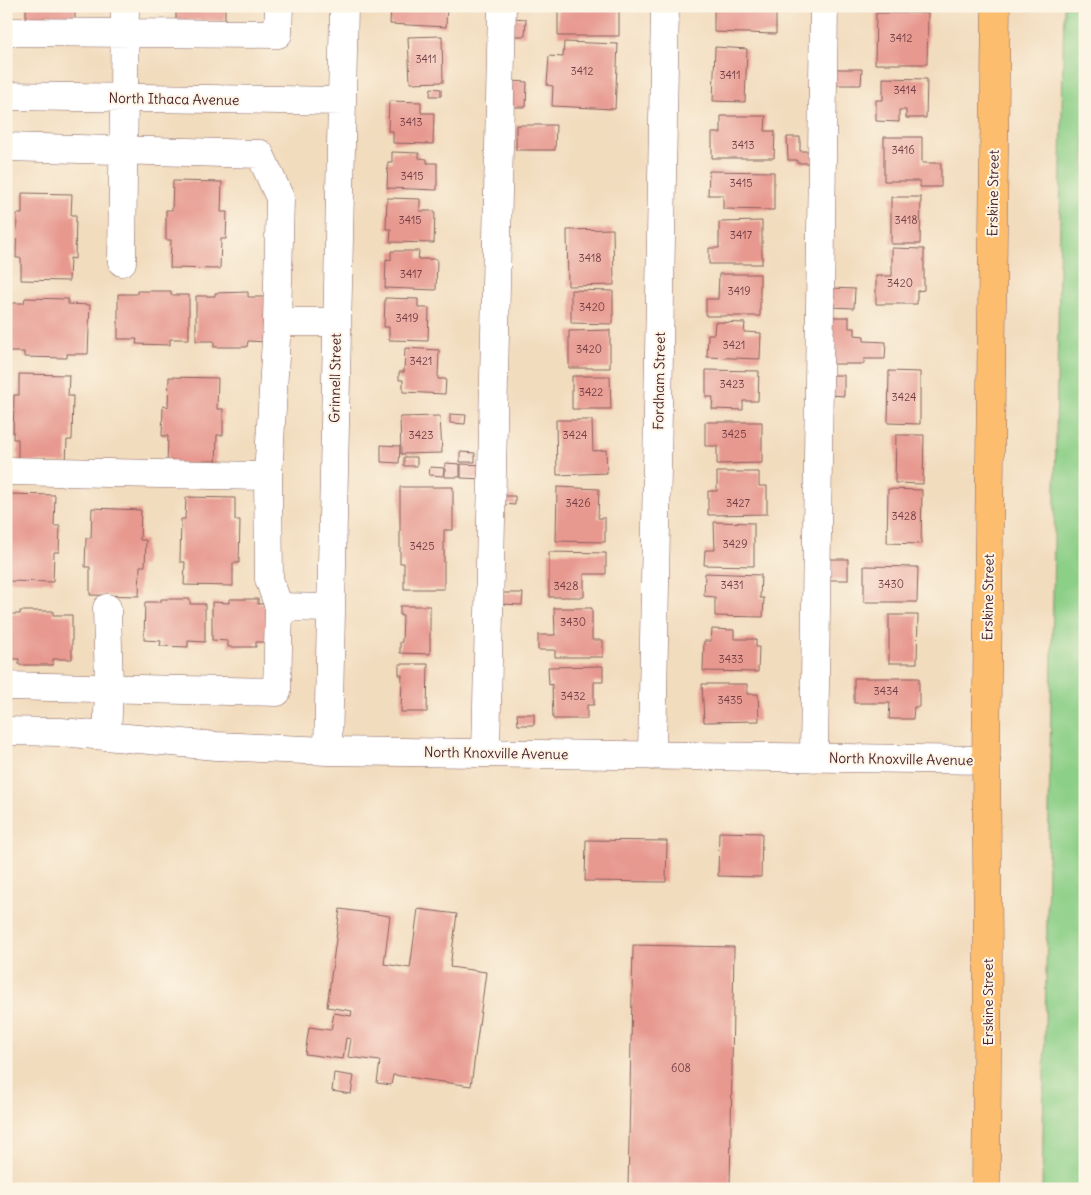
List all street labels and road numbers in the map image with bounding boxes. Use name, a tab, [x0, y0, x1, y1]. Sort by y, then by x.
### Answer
street label: North Ithaca Avenue	[108, 89, 240, 109]
street label: Erskine Street	[983, 149, 1003, 237]
street label: Fordham Street	[649, 332, 669, 430]
street label: Grinnell Street	[325, 333, 345, 423]
street label: Erskine Street	[978, 553, 998, 641]
street label: North Knoxville Avenue	[424, 743, 568, 763]
street label: North Knoxville Avenue	[829, 749, 973, 769]
street label: Erskine Street	[979, 958, 997, 1045]

